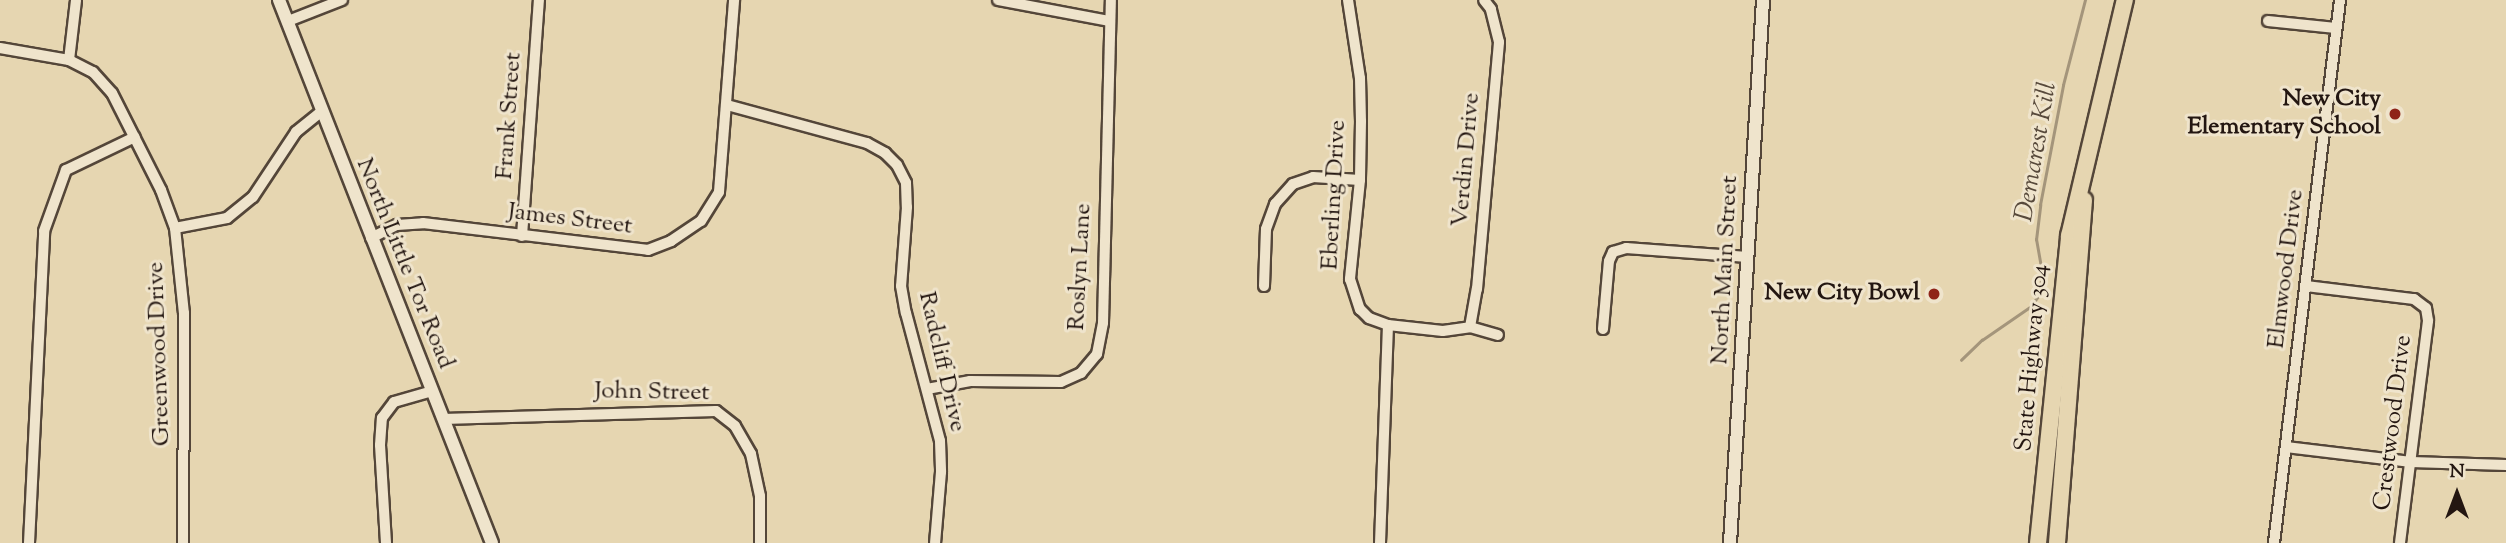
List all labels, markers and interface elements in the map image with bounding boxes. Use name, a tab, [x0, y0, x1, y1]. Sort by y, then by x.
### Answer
street label: Frank Street	[491, 51, 529, 181]
water label: Demarest Kill	[2009, 80, 2065, 224]
place label: New City Elementary School	[2187, 86, 2381, 142]
street label: Verdin Drive	[1447, 92, 1487, 228]
marker: New City Elementary School	[2387, 106, 2403, 122]
street label: Eberling Drive	[1317, 119, 1353, 271]
street label: North Little Tor Road	[349, 154, 459, 374]
street label: North Main Street	[1707, 175, 1745, 365]
street label: Elmwood Drive	[2263, 188, 2311, 350]
street label: James Street	[506, 198, 634, 242]
street label: Roslyn Lane	[1063, 203, 1099, 331]
street label: Greenwood Drive	[142, 261, 178, 447]
street label: State Highway 304	[2010, 263, 2056, 453]
place label: New City Bowl	[1764, 280, 1920, 308]
marker: New City Bowl	[1926, 286, 1942, 302]
street label: Radcliff Drive	[911, 289, 971, 435]
street label: Crestwood Drive	[2369, 334, 2419, 512]
street label: John Street	[594, 378, 710, 408]
north arrow	[2422, 459, 2492, 529]
text: N	[2449, 459, 2465, 486]

